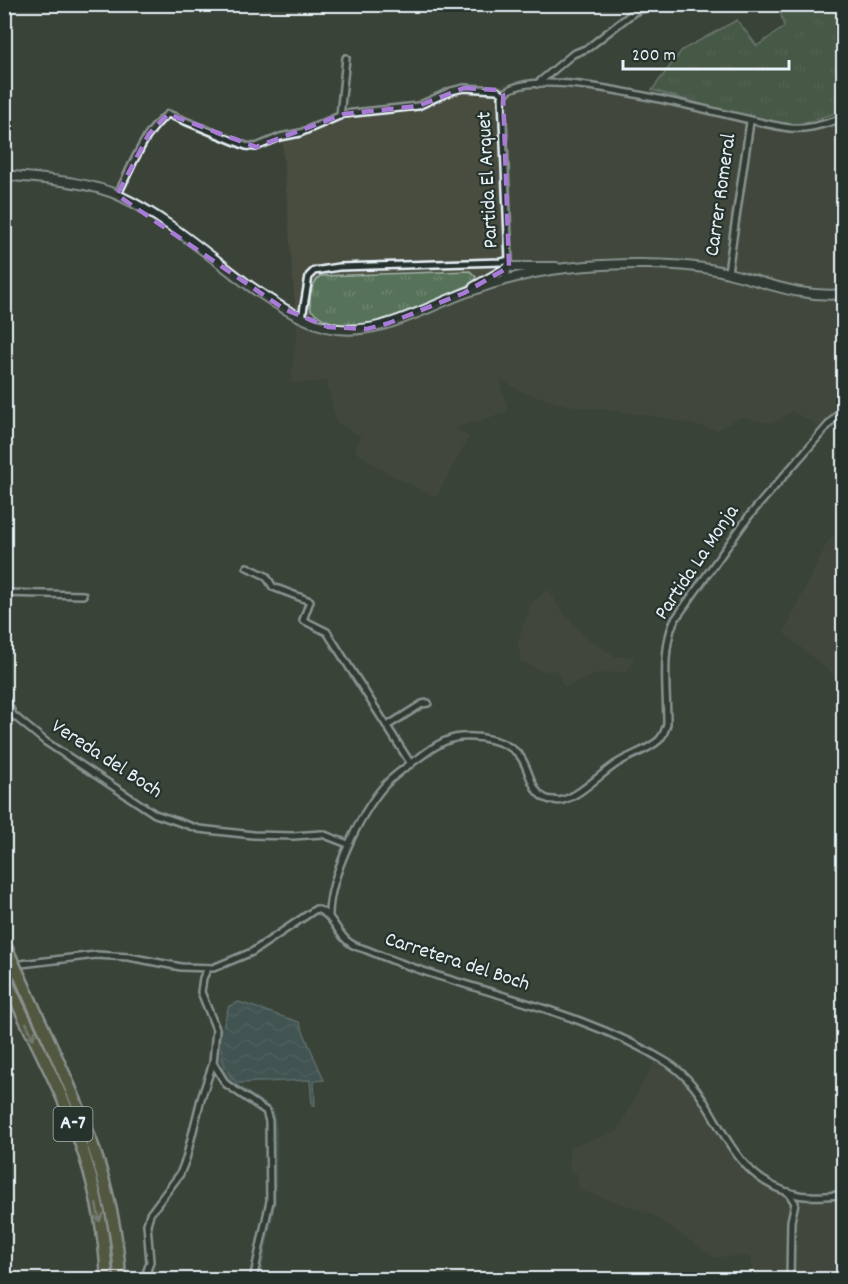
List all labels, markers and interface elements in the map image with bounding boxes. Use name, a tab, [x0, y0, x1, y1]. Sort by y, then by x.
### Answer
scale bar	[623, 33, 790, 71]
text: 200 m	[632, 44, 676, 69]
street label: Partida El Arquet	[470, 110, 508, 249]
street label: Carrer Romeral	[699, 132, 745, 258]
street label: Partida La Monja	[648, 498, 748, 627]
street label: Vereda del Boch	[45, 713, 167, 807]
street label: Carretera del Boch	[381, 925, 533, 1001]
one-way arrow	[25, 1022, 37, 1040]
road number: A-7	[54, 1107, 92, 1141]
one-way arrow	[93, 1203, 104, 1222]

